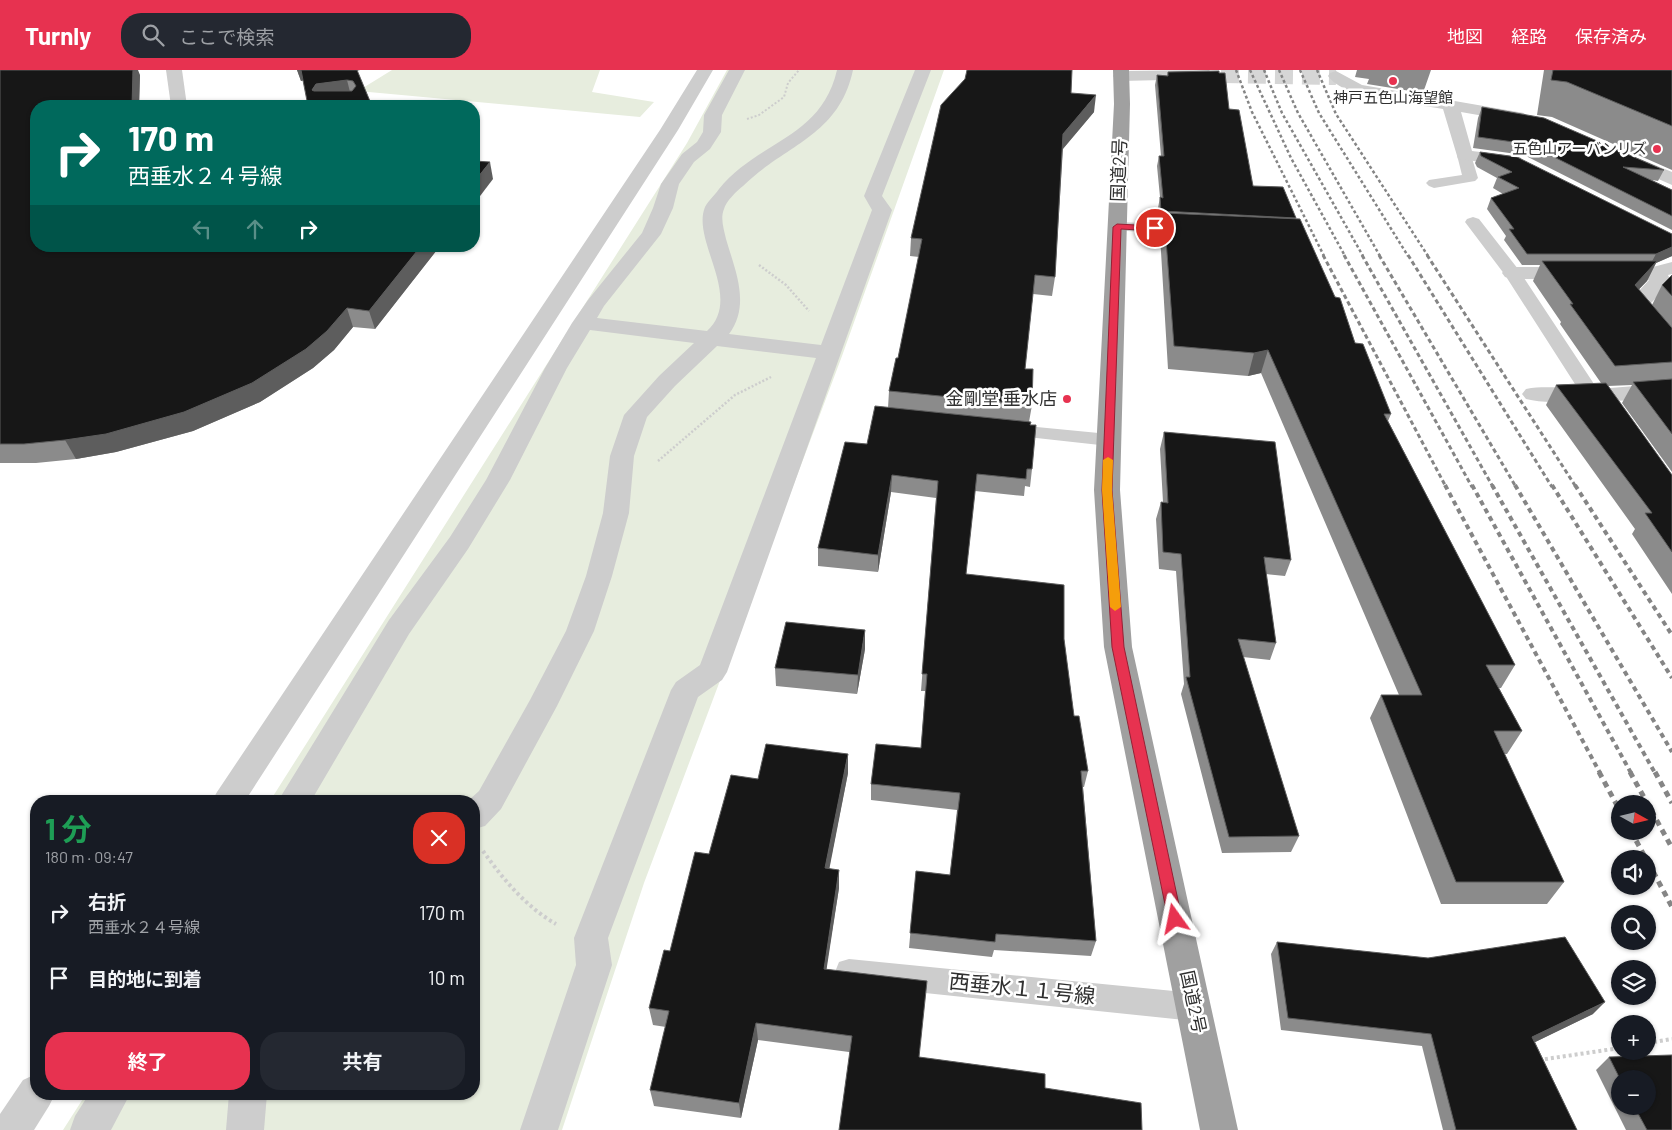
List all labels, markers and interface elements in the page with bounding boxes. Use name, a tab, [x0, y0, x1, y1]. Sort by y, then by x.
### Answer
search box	[121, 13, 471, 58]
text: Turnly	[25, 21, 91, 50]
icon: search	[139, 21, 167, 49]
text: ここで検索	[179, 25, 274, 48]
text: 地図	[1447, 25, 1483, 47]
text: 経路	[1511, 25, 1547, 47]
text: 保存済み	[1575, 25, 1647, 47]
marker: 神戸五色山海望館	[1387, 75, 1399, 87]
place label: 神戸五色山海望館	[1333, 88, 1453, 106]
text: 170 m	[128, 116, 214, 158]
icon: right	[45, 120, 110, 185]
street label: 国道2号	[1106, 138, 1130, 202]
place label: 五色山アーバンリズ	[1512, 139, 1647, 157]
marker: 五色山アーバンリズ	[1651, 143, 1663, 155]
text: 西垂水２４号線	[128, 162, 282, 188]
pin	[1134, 207, 1176, 249]
icon: arrive	[1141, 214, 1169, 242]
icon: left	[188, 215, 216, 243]
icon: ahead	[241, 215, 269, 243]
icon: right	[294, 215, 322, 243]
place label: 金剛堂 垂水店	[945, 387, 1057, 409]
marker: 金剛堂 垂水店	[1061, 393, 1073, 405]
north arrow	[1611, 795, 1656, 840]
map controls	[1611, 795, 1656, 1115]
text: 1 分	[45, 810, 92, 846]
button: close	[413, 812, 465, 864]
text: 180 m · 09:47	[45, 847, 133, 866]
button: sound	[1611, 850, 1656, 895]
text: 右折	[88, 890, 126, 913]
position arrow	[1148, 892, 1200, 944]
icon: right	[45, 899, 73, 927]
text: 170 m	[419, 901, 465, 924]
button: search	[1611, 905, 1656, 950]
text: 西垂水２４号線	[88, 917, 200, 936]
button: layers	[1611, 960, 1656, 1005]
icon: arrive	[45, 964, 73, 992]
text: 10 m	[428, 966, 465, 989]
text: 目的地に到着	[88, 967, 202, 990]
street label: 西垂水１１号線	[948, 967, 1097, 1008]
street label: 国道2号	[1177, 968, 1211, 1035]
button: +	[1611, 1015, 1656, 1060]
button: 終了	[45, 1032, 250, 1090]
button: 共有	[260, 1032, 465, 1090]
button: −	[1611, 1070, 1656, 1115]

